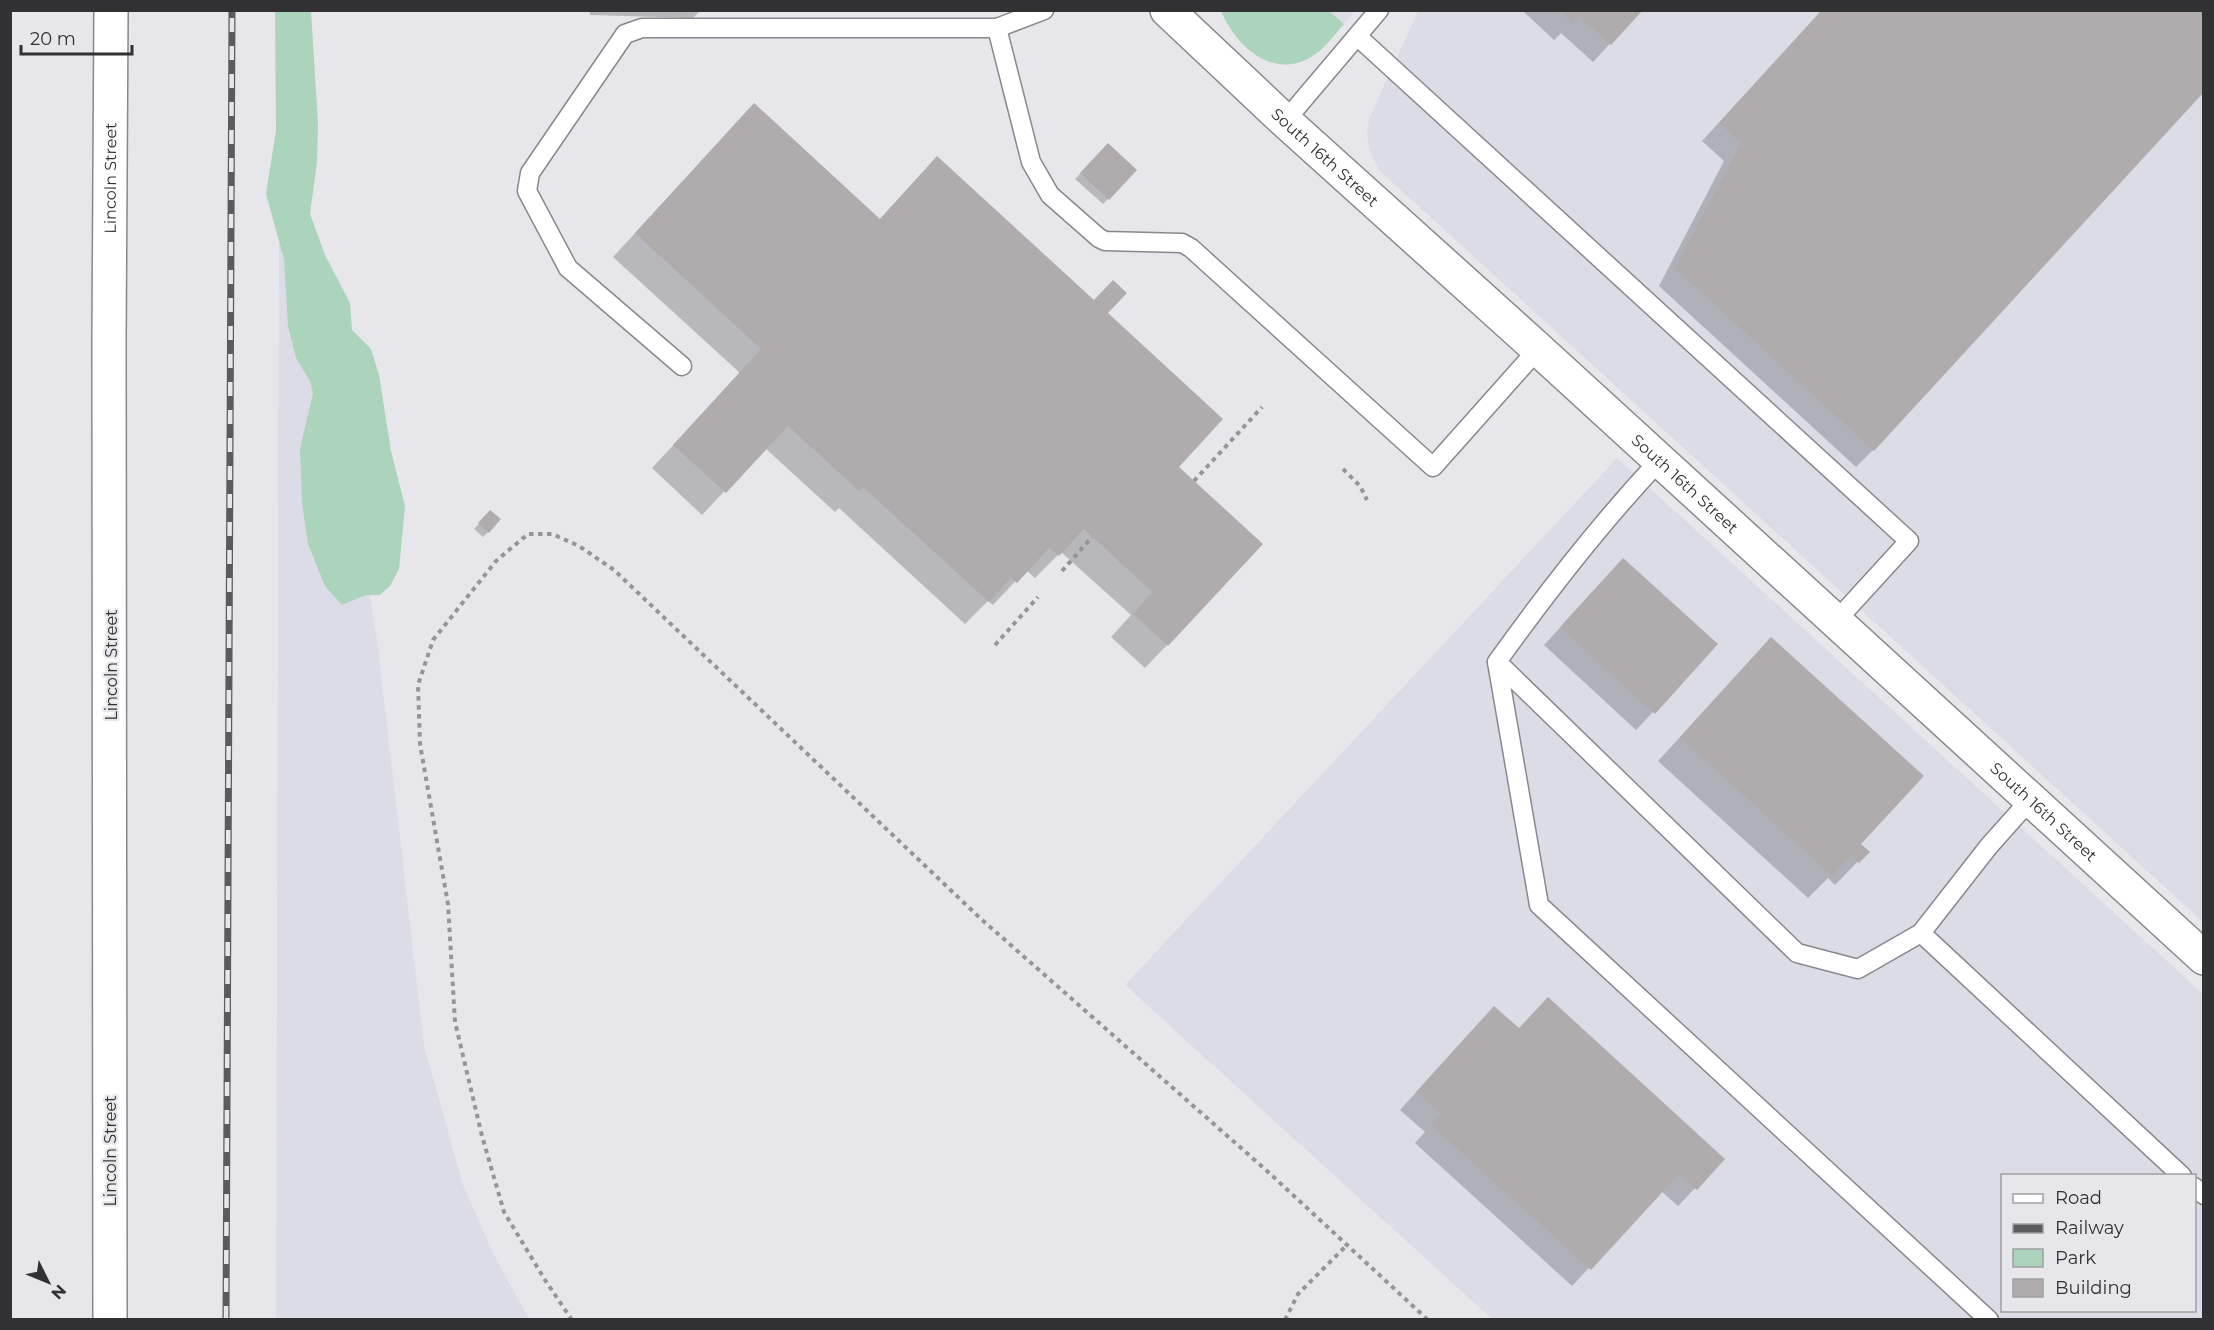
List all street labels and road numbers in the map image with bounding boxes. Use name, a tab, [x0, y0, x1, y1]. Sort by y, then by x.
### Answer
street label: South 16th Street	[1268, 104, 1383, 211]
street label: Lincoln Street	[100, 122, 120, 234]
street label: South 16th Street	[1628, 430, 1743, 537]
street label: Lincoln Street	[102, 609, 121, 721]
street label: South 16th Street	[1987, 758, 2101, 865]
street label: Lincoln Street	[101, 1095, 120, 1207]

